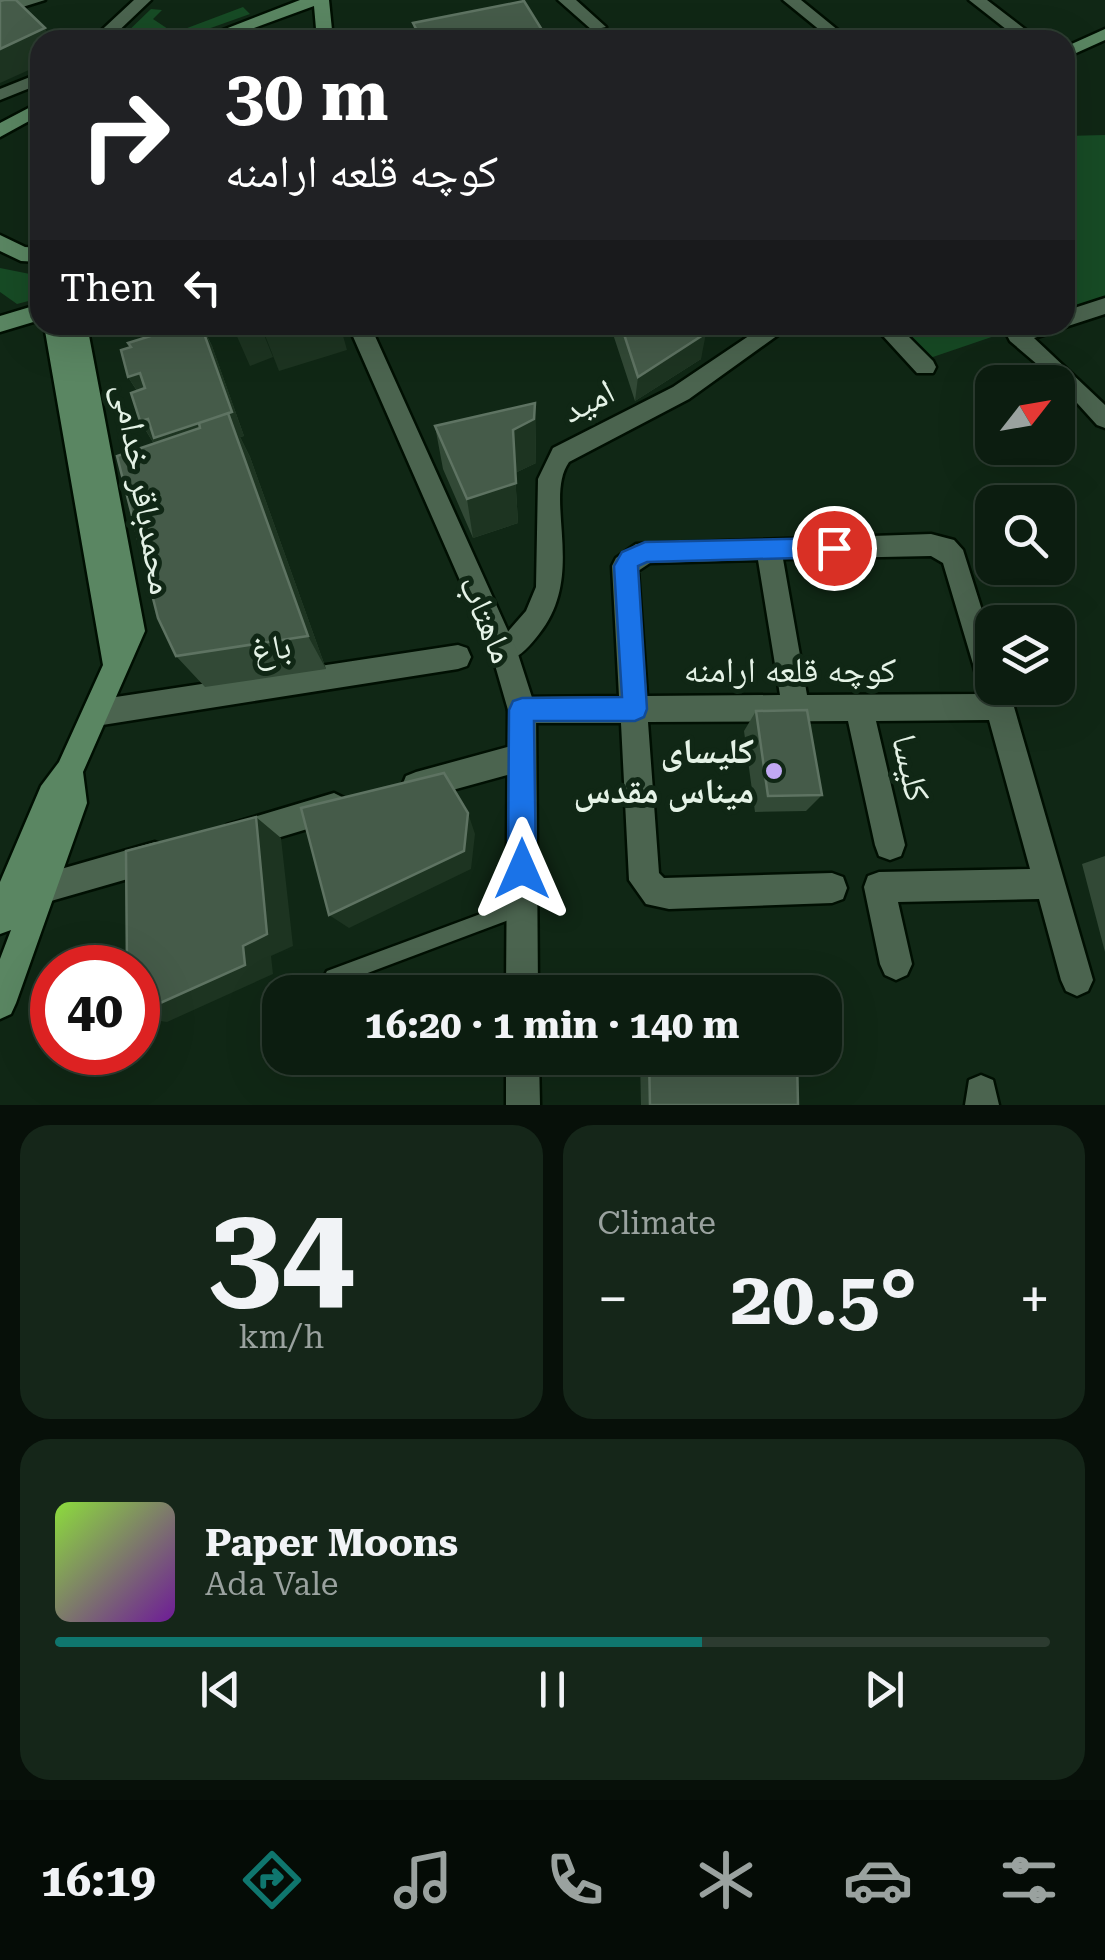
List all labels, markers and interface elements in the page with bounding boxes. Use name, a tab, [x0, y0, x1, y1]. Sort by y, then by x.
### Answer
text: 30 m	[225, 55, 389, 137]
icon: right	[60, 70, 190, 200]
text: کوچه قلعه ارامنه	[225, 145, 498, 198]
icon: left	[175, 260, 230, 315]
text: Then	[60, 266, 155, 310]
north arrow	[975, 365, 1075, 465]
map controls	[975, 365, 1075, 705]
street label: امید	[555, 371, 621, 432]
street label: محمدباقر خدامی	[105, 380, 182, 598]
button: search	[975, 485, 1075, 585]
pin	[792, 506, 877, 591]
icon: arrive	[807, 521, 862, 576]
street label: ماهتاب	[450, 569, 523, 669]
button: layers	[975, 605, 1075, 705]
street label: باغ	[248, 625, 294, 673]
street label: کوچه قلعه ارامنه	[684, 650, 896, 691]
street label: کلیسا	[883, 730, 938, 806]
place label: کلیسای میناس مقدس	[573, 731, 754, 812]
marker: کلیسای میناس مقدس	[763, 760, 785, 782]
position arrow	[470, 817, 574, 921]
speed limit sign: 40	[30, 945, 160, 1075]
text: 16:20 · 1 min · 140 m	[365, 1003, 739, 1047]
text: 34	[208, 1176, 354, 1329]
text: Climate	[598, 1204, 716, 1242]
text: 20.5°	[730, 1254, 917, 1342]
text: −	[598, 1267, 628, 1331]
text: +	[1019, 1267, 1050, 1331]
text: km/h	[238, 1318, 324, 1356]
text: Paper Moons	[205, 1521, 458, 1565]
text: Ada Vale	[205, 1565, 338, 1603]
icon: previous	[193, 1662, 248, 1717]
icon: pause	[525, 1662, 580, 1717]
icon: next	[857, 1662, 912, 1717]
icon: directions	[237, 1845, 307, 1915]
icon: music	[388, 1845, 458, 1915]
icon: phone	[540, 1845, 610, 1915]
icon: climate	[691, 1845, 761, 1915]
icon: car	[843, 1845, 913, 1915]
icon: filters	[994, 1845, 1064, 1915]
text: 16:19	[41, 1854, 156, 1907]

